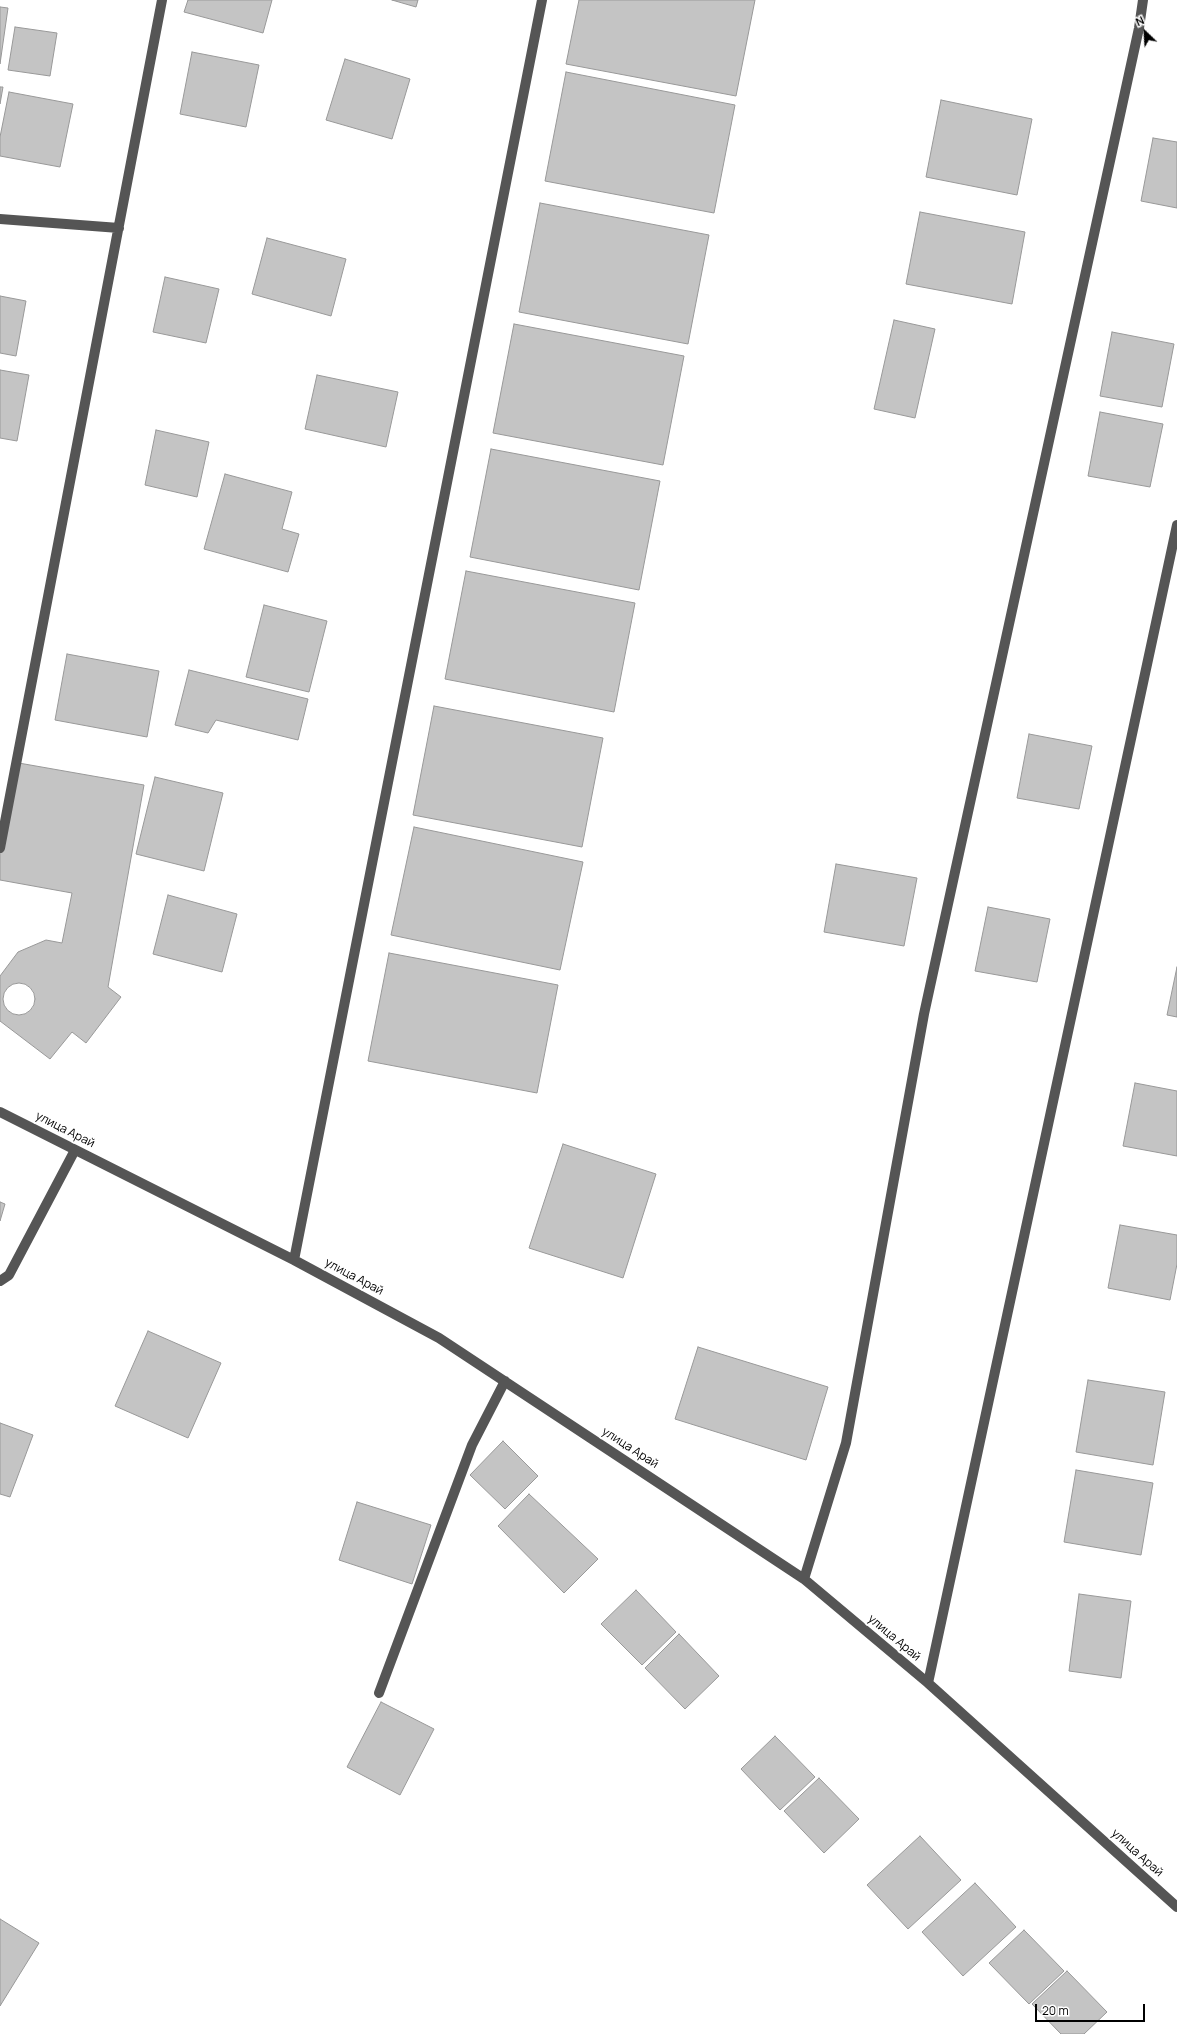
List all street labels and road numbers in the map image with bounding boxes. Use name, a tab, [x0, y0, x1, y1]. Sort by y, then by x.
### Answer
street label: улица Арай	[33, 1109, 97, 1151]
street label: улица Арай	[322, 1256, 386, 1298]
street label: улица Арай	[599, 1424, 661, 1472]
street label: улица Арай	[865, 1612, 923, 1664]
street label: улица Арай	[1108, 1826, 1166, 1880]

